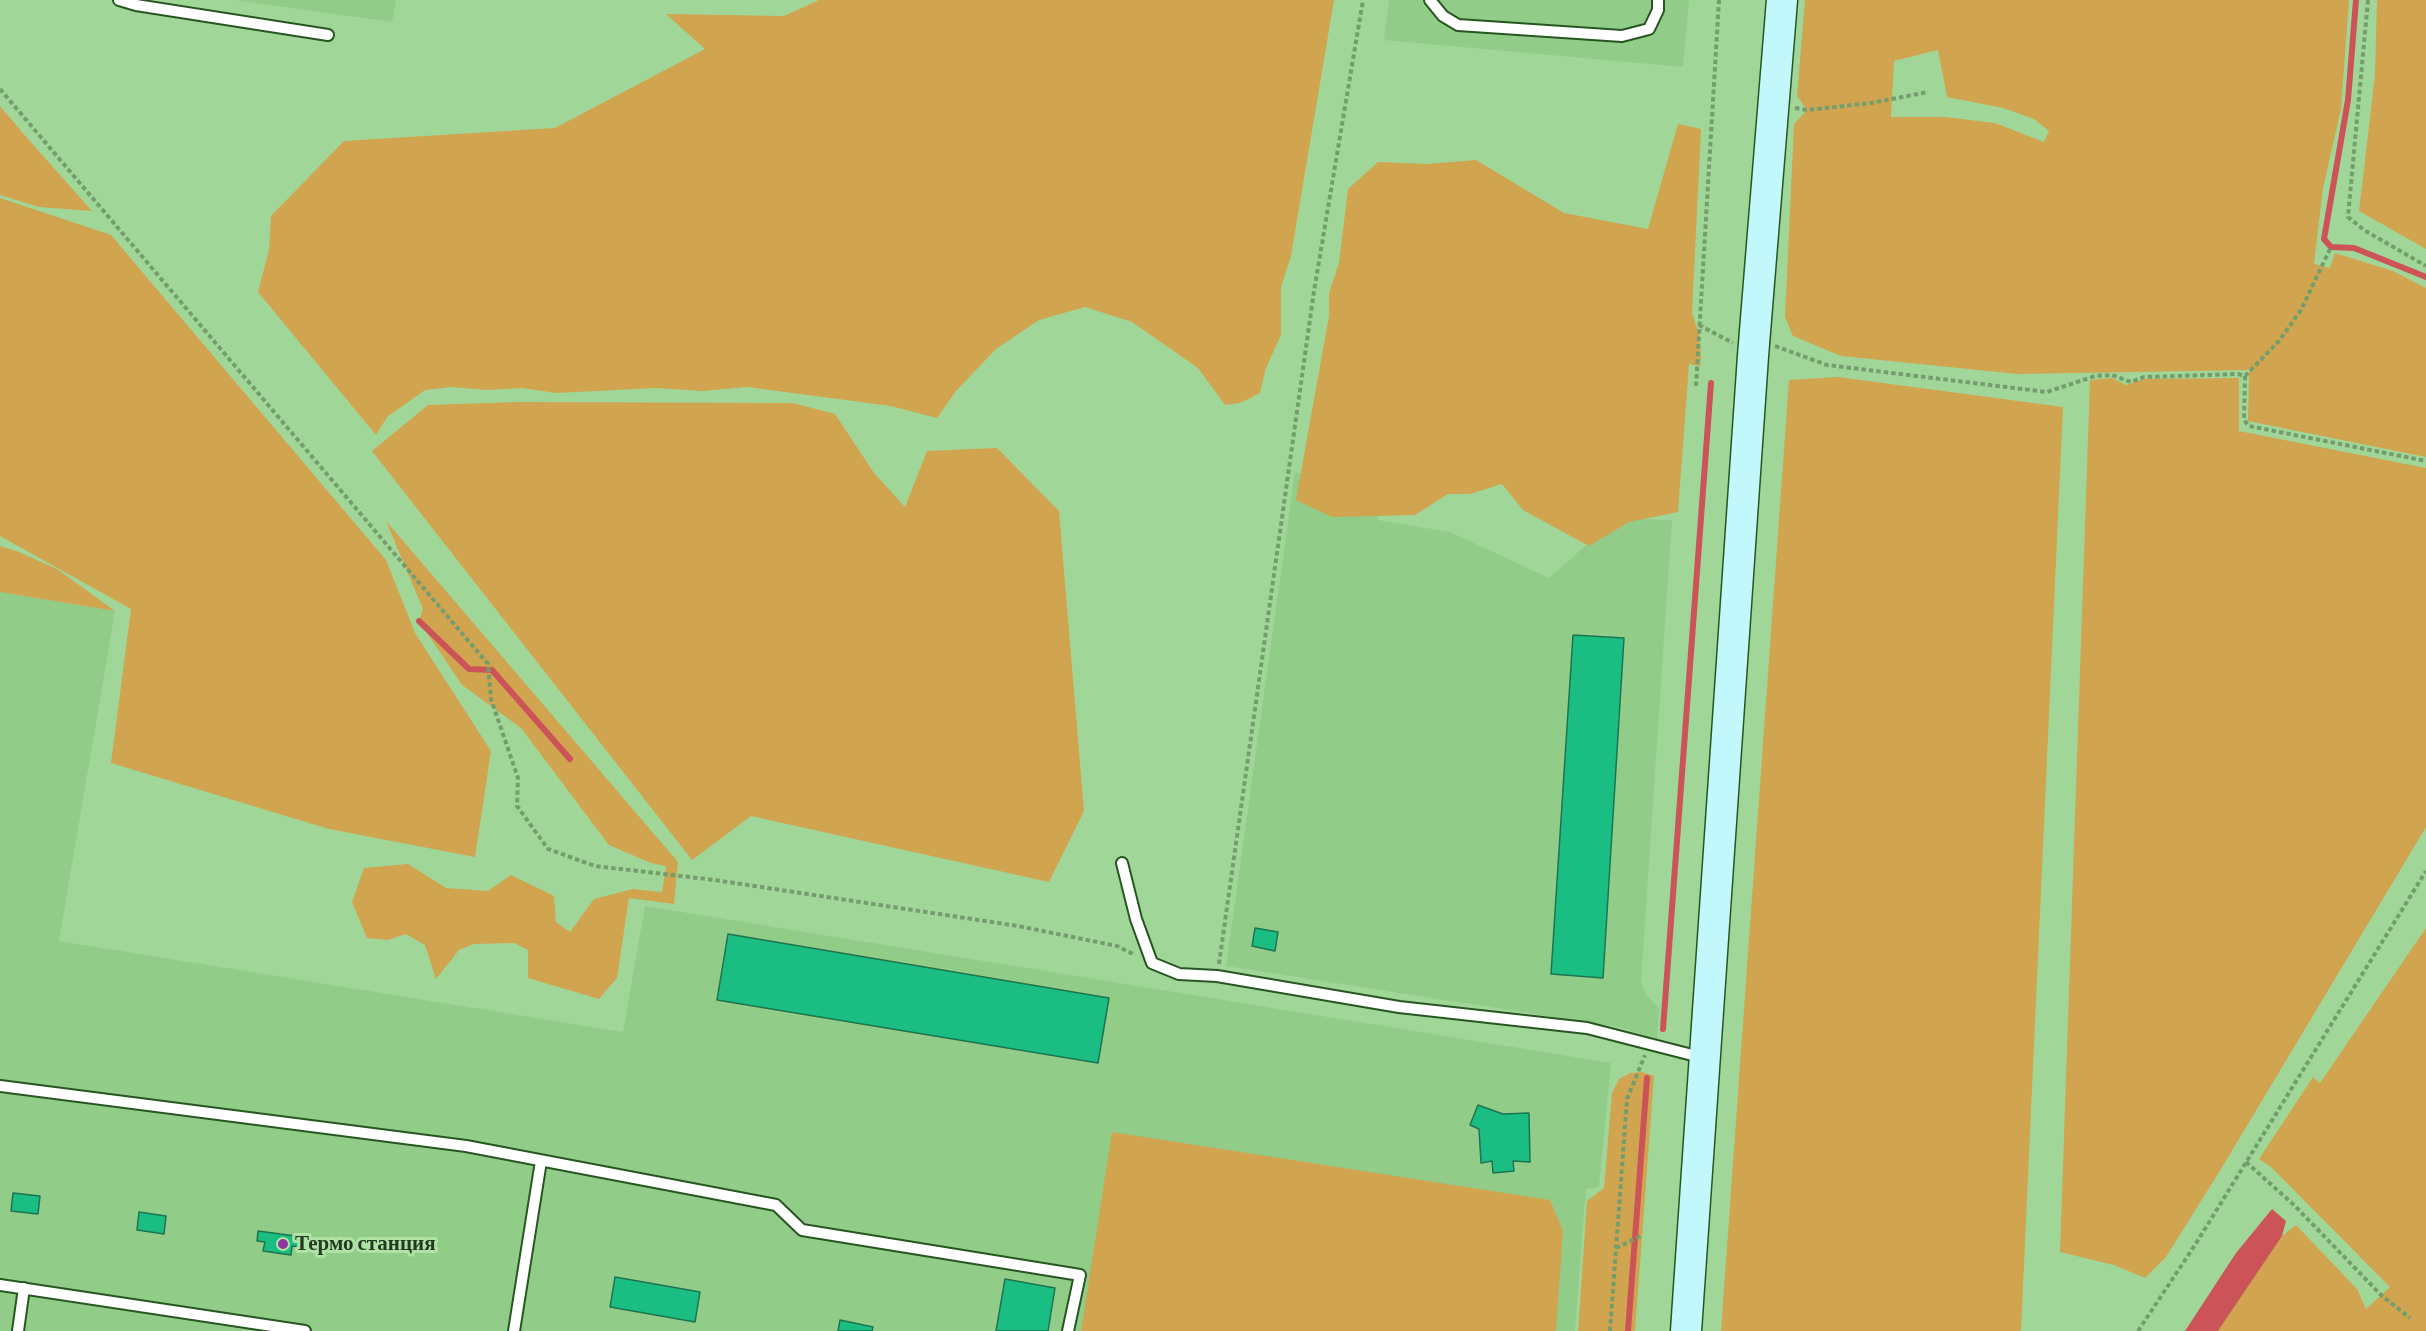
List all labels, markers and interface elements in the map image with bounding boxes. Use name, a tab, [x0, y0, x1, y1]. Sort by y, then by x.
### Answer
place label: Термо станция	[295, 1231, 436, 1257]
marker: Термо станция	[276, 1237, 290, 1251]

